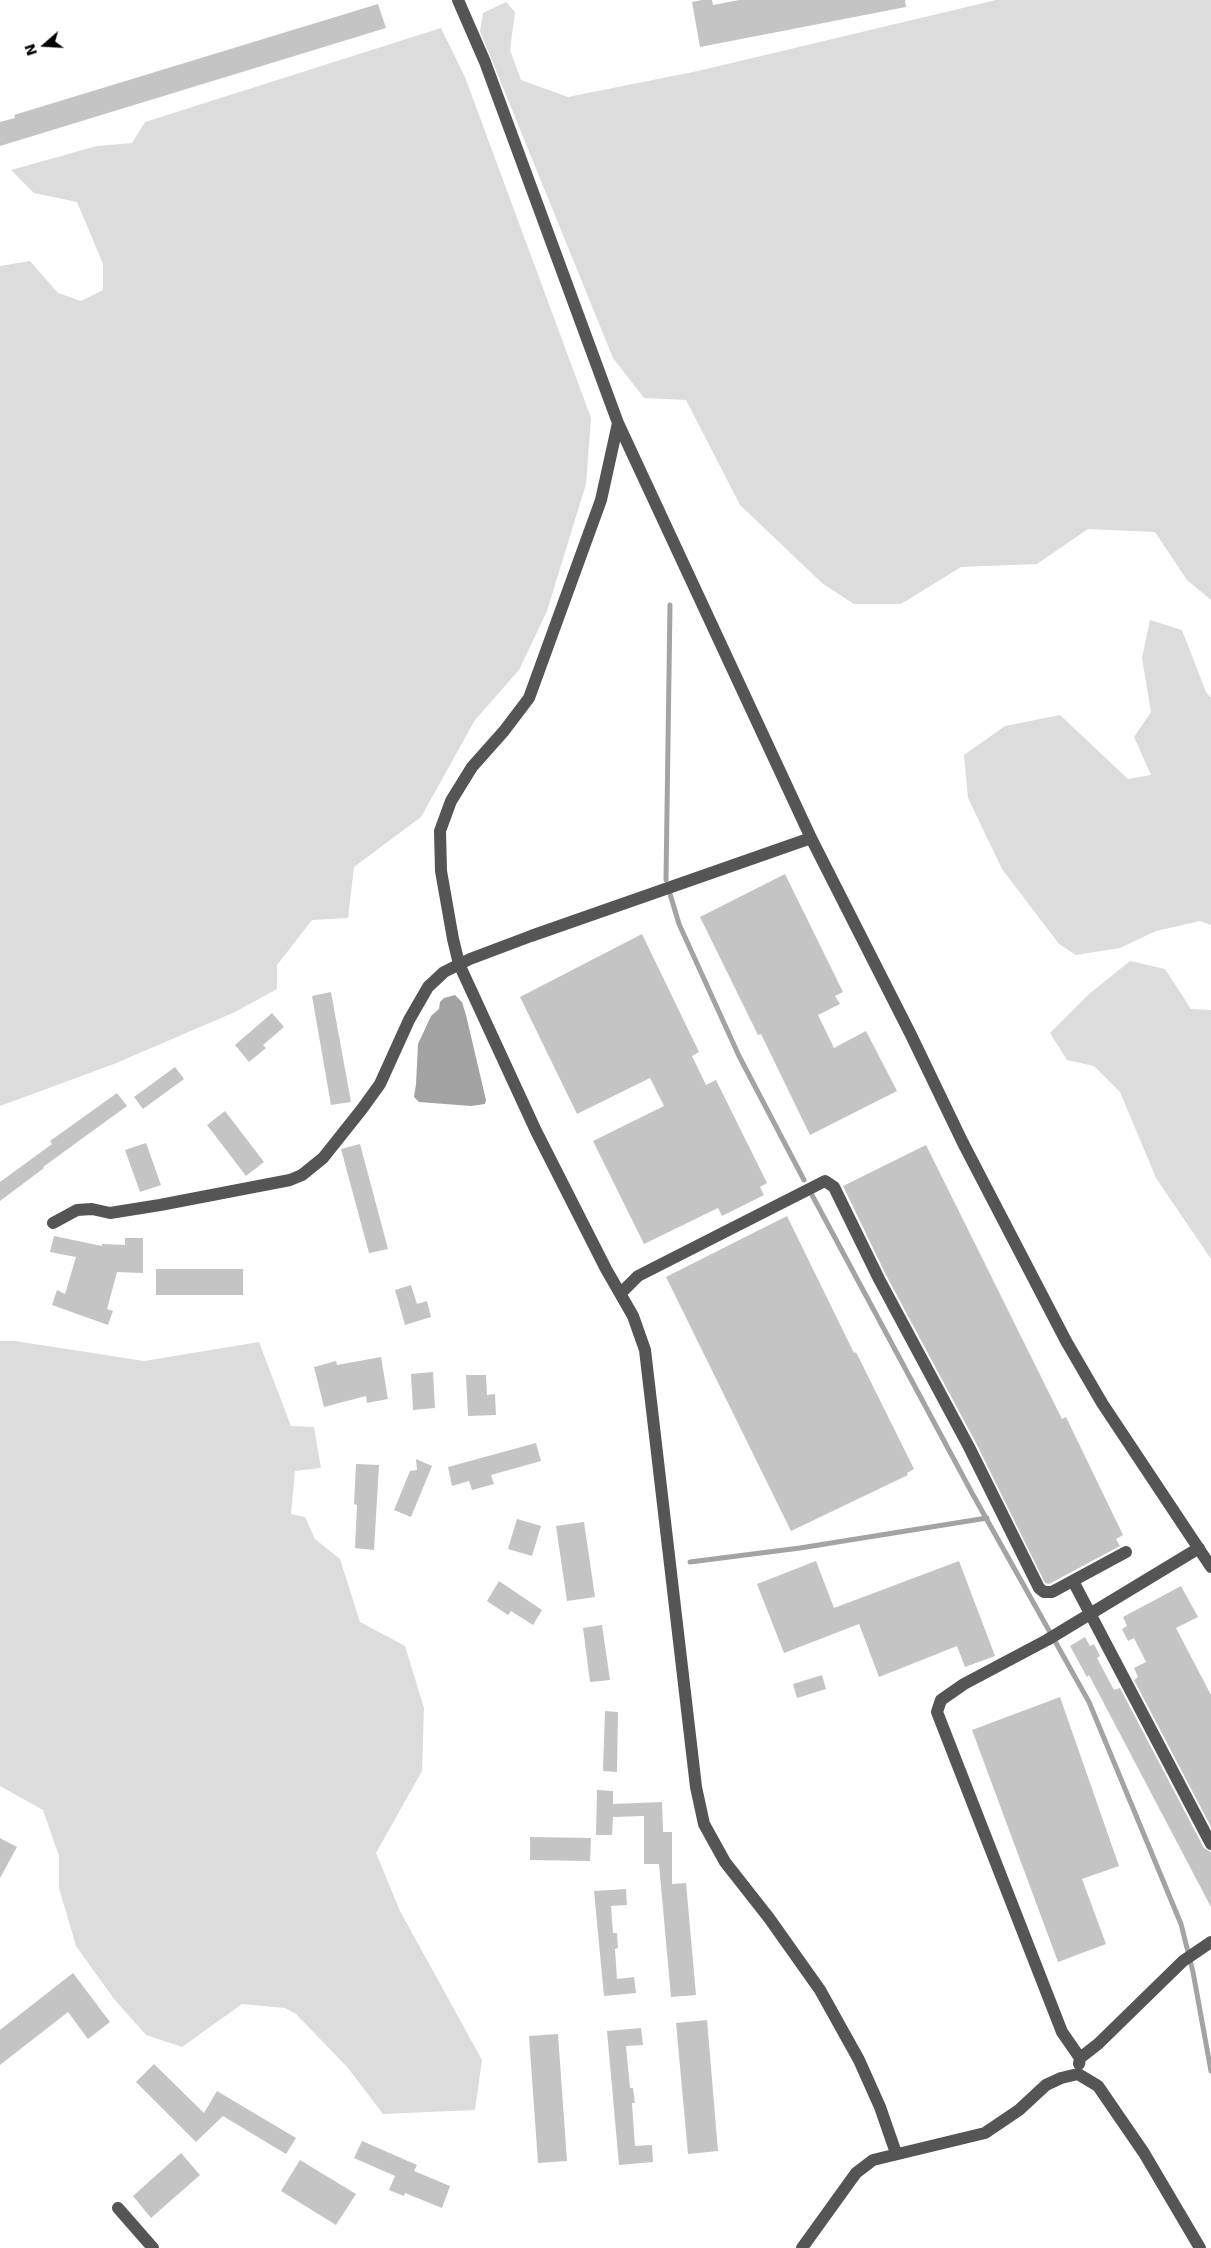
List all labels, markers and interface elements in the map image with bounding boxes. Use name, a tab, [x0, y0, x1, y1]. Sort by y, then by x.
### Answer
north arrow	[20, 20, 70, 70]
text: N	[21, 42, 40, 58]

